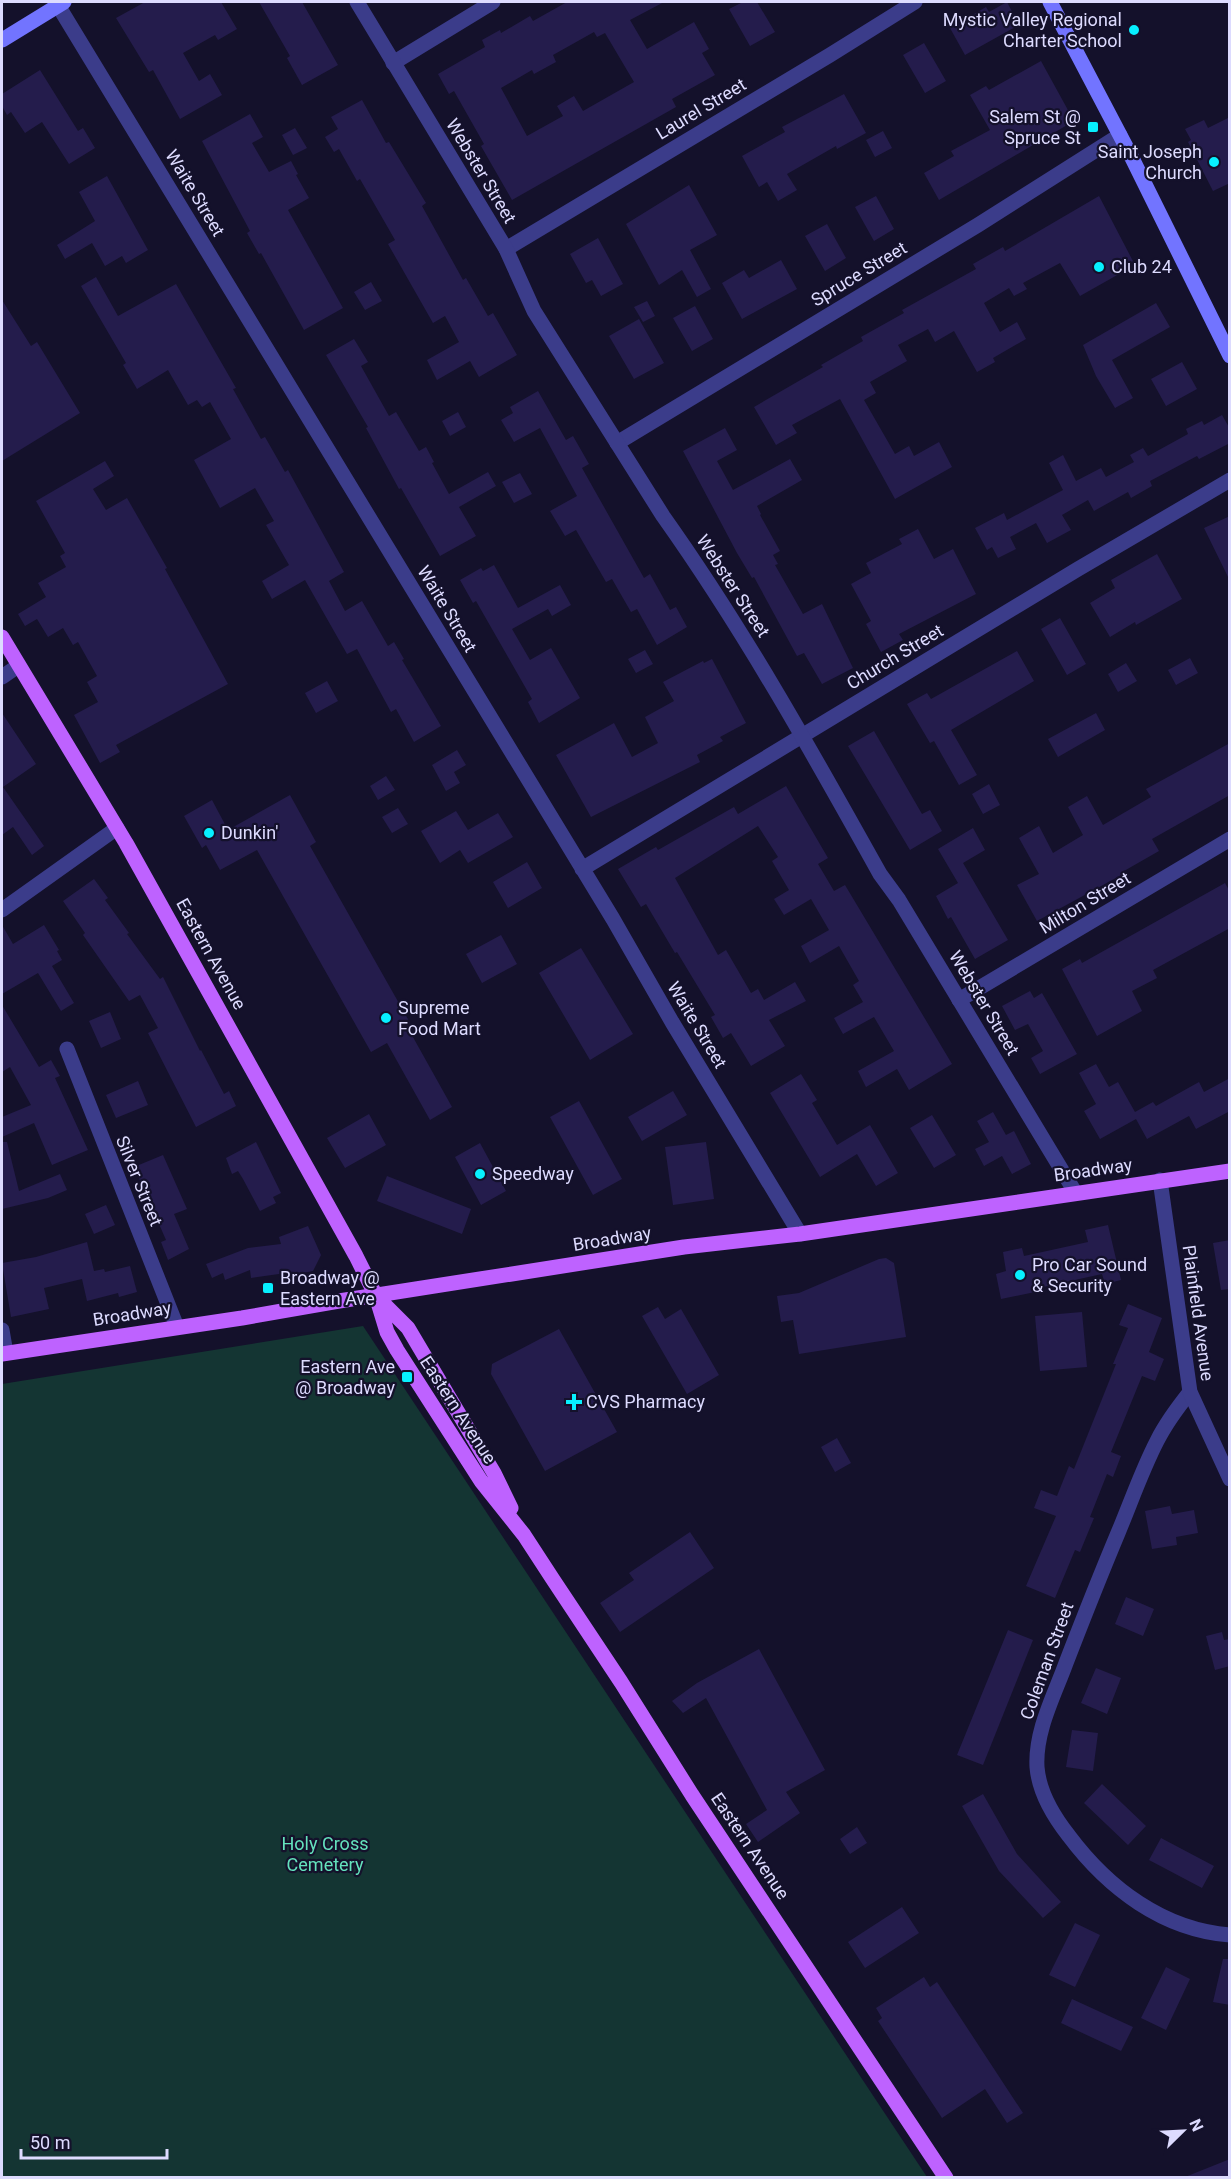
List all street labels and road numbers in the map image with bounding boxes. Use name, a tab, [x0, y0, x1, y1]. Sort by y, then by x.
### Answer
street label: Laurel Street	[652, 73, 750, 144]
street label: Webster Street	[442, 115, 521, 227]
street label: Waite Street	[161, 146, 230, 240]
street label: Spruce Street	[807, 237, 910, 310]
street label: Webster Street	[692, 530, 774, 641]
street label: Waite Street	[413, 562, 482, 656]
street label: Church Street	[843, 620, 947, 694]
street label: Milton Street	[1035, 867, 1134, 938]
street label: Eastern Avenue	[172, 894, 251, 1013]
street label: Webster Street	[945, 947, 1024, 1059]
street label: Waite Street	[663, 978, 732, 1072]
street label: Silver Street	[112, 1133, 167, 1229]
street label: Broadway	[1052, 1154, 1134, 1185]
street label: Broadway	[571, 1222, 653, 1255]
street label: Plainfield Avenue	[1179, 1244, 1218, 1382]
street label: Broadway	[91, 1297, 173, 1330]
street label: Eastern Avenue	[416, 1352, 501, 1467]
street label: Coleman Street	[1016, 1599, 1078, 1722]
street label: Eastern Avenue	[707, 1788, 794, 1903]

